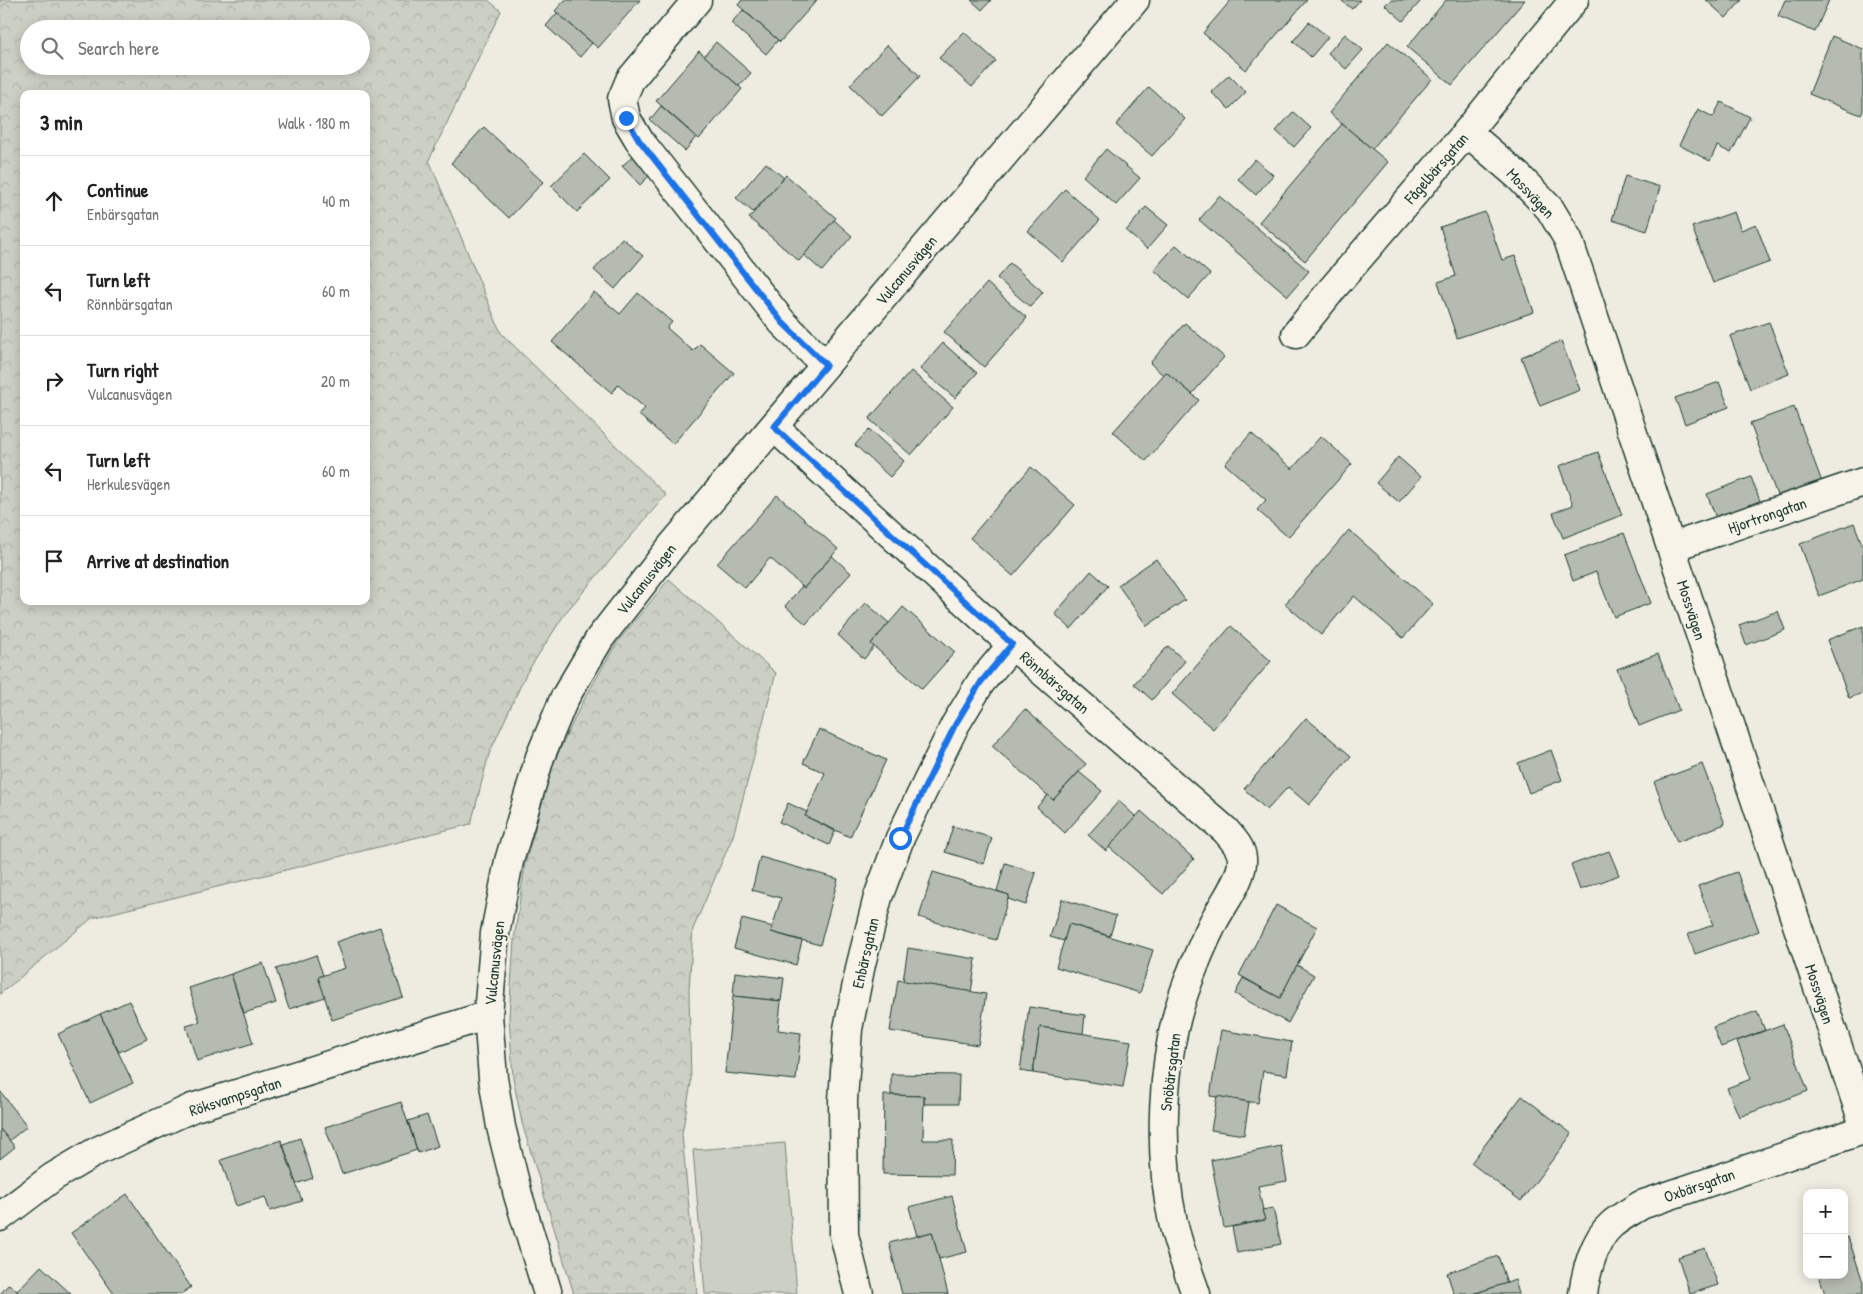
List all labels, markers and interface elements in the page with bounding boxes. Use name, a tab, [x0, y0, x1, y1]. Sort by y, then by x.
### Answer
search box	[20, 20, 370, 75]
icon: search	[38, 34, 66, 62]
text: Search here	[78, 35, 159, 61]
route end	[615, 107, 638, 130]
text: 3 min	[40, 108, 83, 137]
text: Walk · 180 m	[278, 112, 350, 134]
street label: Fågelbärsgatan	[1398, 128, 1473, 209]
street label: Mossvägen	[1502, 163, 1560, 223]
text: Continue	[87, 177, 148, 203]
icon: ahead	[40, 187, 68, 215]
text: 40 m	[322, 190, 350, 212]
text: Enbärsgatan	[87, 203, 159, 225]
street label: Vulcanusvägen	[870, 230, 942, 310]
text: Turn left	[87, 267, 150, 293]
icon: left	[40, 277, 68, 305]
text: 60 m	[322, 280, 350, 302]
text: Rönnbärsgatan	[87, 293, 173, 315]
text: Turn right	[87, 357, 158, 383]
icon: right	[40, 367, 68, 395]
text: 20 m	[321, 370, 350, 392]
text: Vulcanusvägen	[87, 383, 172, 405]
text: Turn left	[87, 447, 150, 473]
icon: left	[40, 457, 68, 485]
text: 60 m	[322, 460, 350, 482]
text: Herkulesvägen	[87, 473, 170, 495]
street label: Hjortrongatan	[1725, 491, 1809, 539]
street label: Vulcanusvägen	[611, 539, 681, 619]
icon: arrive	[40, 547, 68, 575]
text: Arrive at destination	[87, 548, 229, 574]
street label: Mossvägen	[1672, 577, 1712, 643]
street label: Rönnbärsgatan	[1015, 646, 1095, 718]
route start	[889, 827, 912, 850]
street label: Enbärsgatan	[846, 916, 884, 990]
street label: Vulcanusvägen	[479, 919, 509, 1007]
street label: Mossvägen	[1800, 961, 1840, 1027]
street label: Snöbärsgatan	[1154, 1032, 1186, 1112]
street label: Röksvampsgatan	[186, 1071, 284, 1121]
street label: Oxbärsgatan	[1661, 1163, 1737, 1207]
map controls	[1803, 1189, 1848, 1279]
button: +	[1803, 1189, 1848, 1234]
button: −	[1803, 1234, 1848, 1279]

